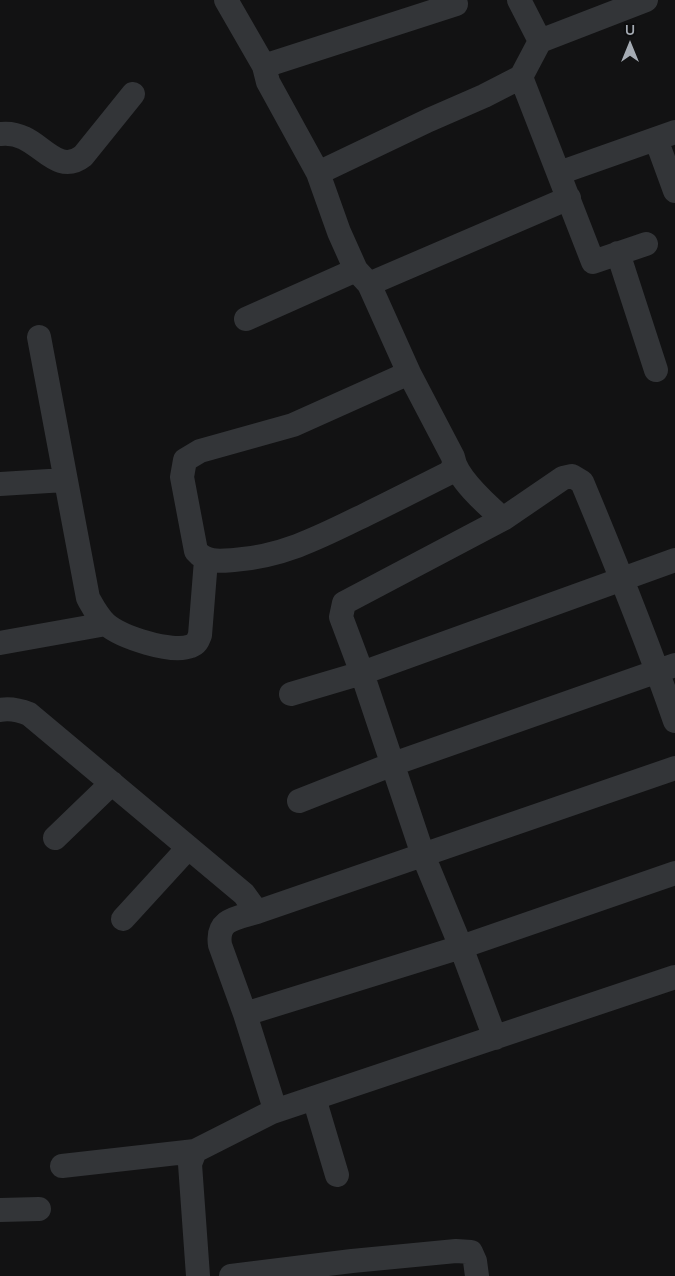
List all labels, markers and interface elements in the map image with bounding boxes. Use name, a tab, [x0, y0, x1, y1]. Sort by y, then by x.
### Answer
north arrow	[605, 20, 655, 70]
text: U	[625, 20, 635, 39]

